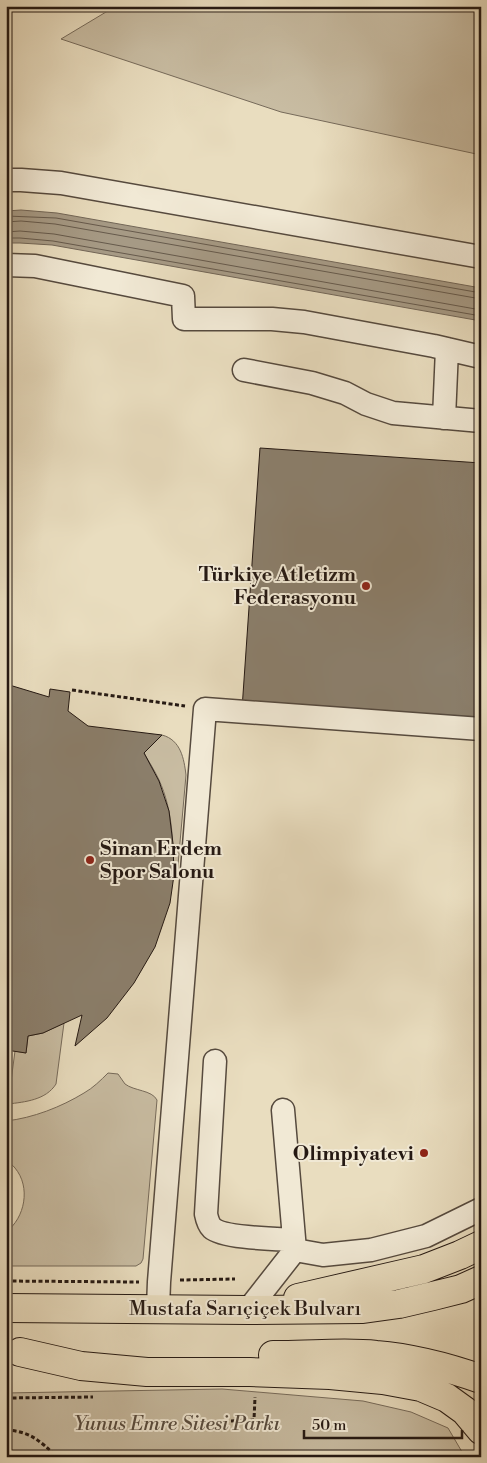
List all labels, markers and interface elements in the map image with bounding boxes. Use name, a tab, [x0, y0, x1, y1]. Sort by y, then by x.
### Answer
place label: Türkiye Atletizm Federasyonu	[199, 563, 357, 611]
marker: Türkiye Atletizm Federasyonu	[360, 580, 372, 592]
place label: Sinan Erdem Spor Salonu	[100, 837, 222, 885]
marker: Sinan Erdem Spor Salonu	[84, 854, 96, 866]
place label: Olimpiyatevi	[293, 1142, 415, 1167]
marker: Olimpiyatevi	[418, 1147, 430, 1159]
street label: Mustafa Sarıçiçek Bulvarı	[129, 1297, 361, 1322]
scale bar	[304, 1408, 462, 1440]
park label: Yunus Emre Sitesi Parkı	[74, 1412, 281, 1437]
text: 50 m	[312, 1416, 346, 1435]

